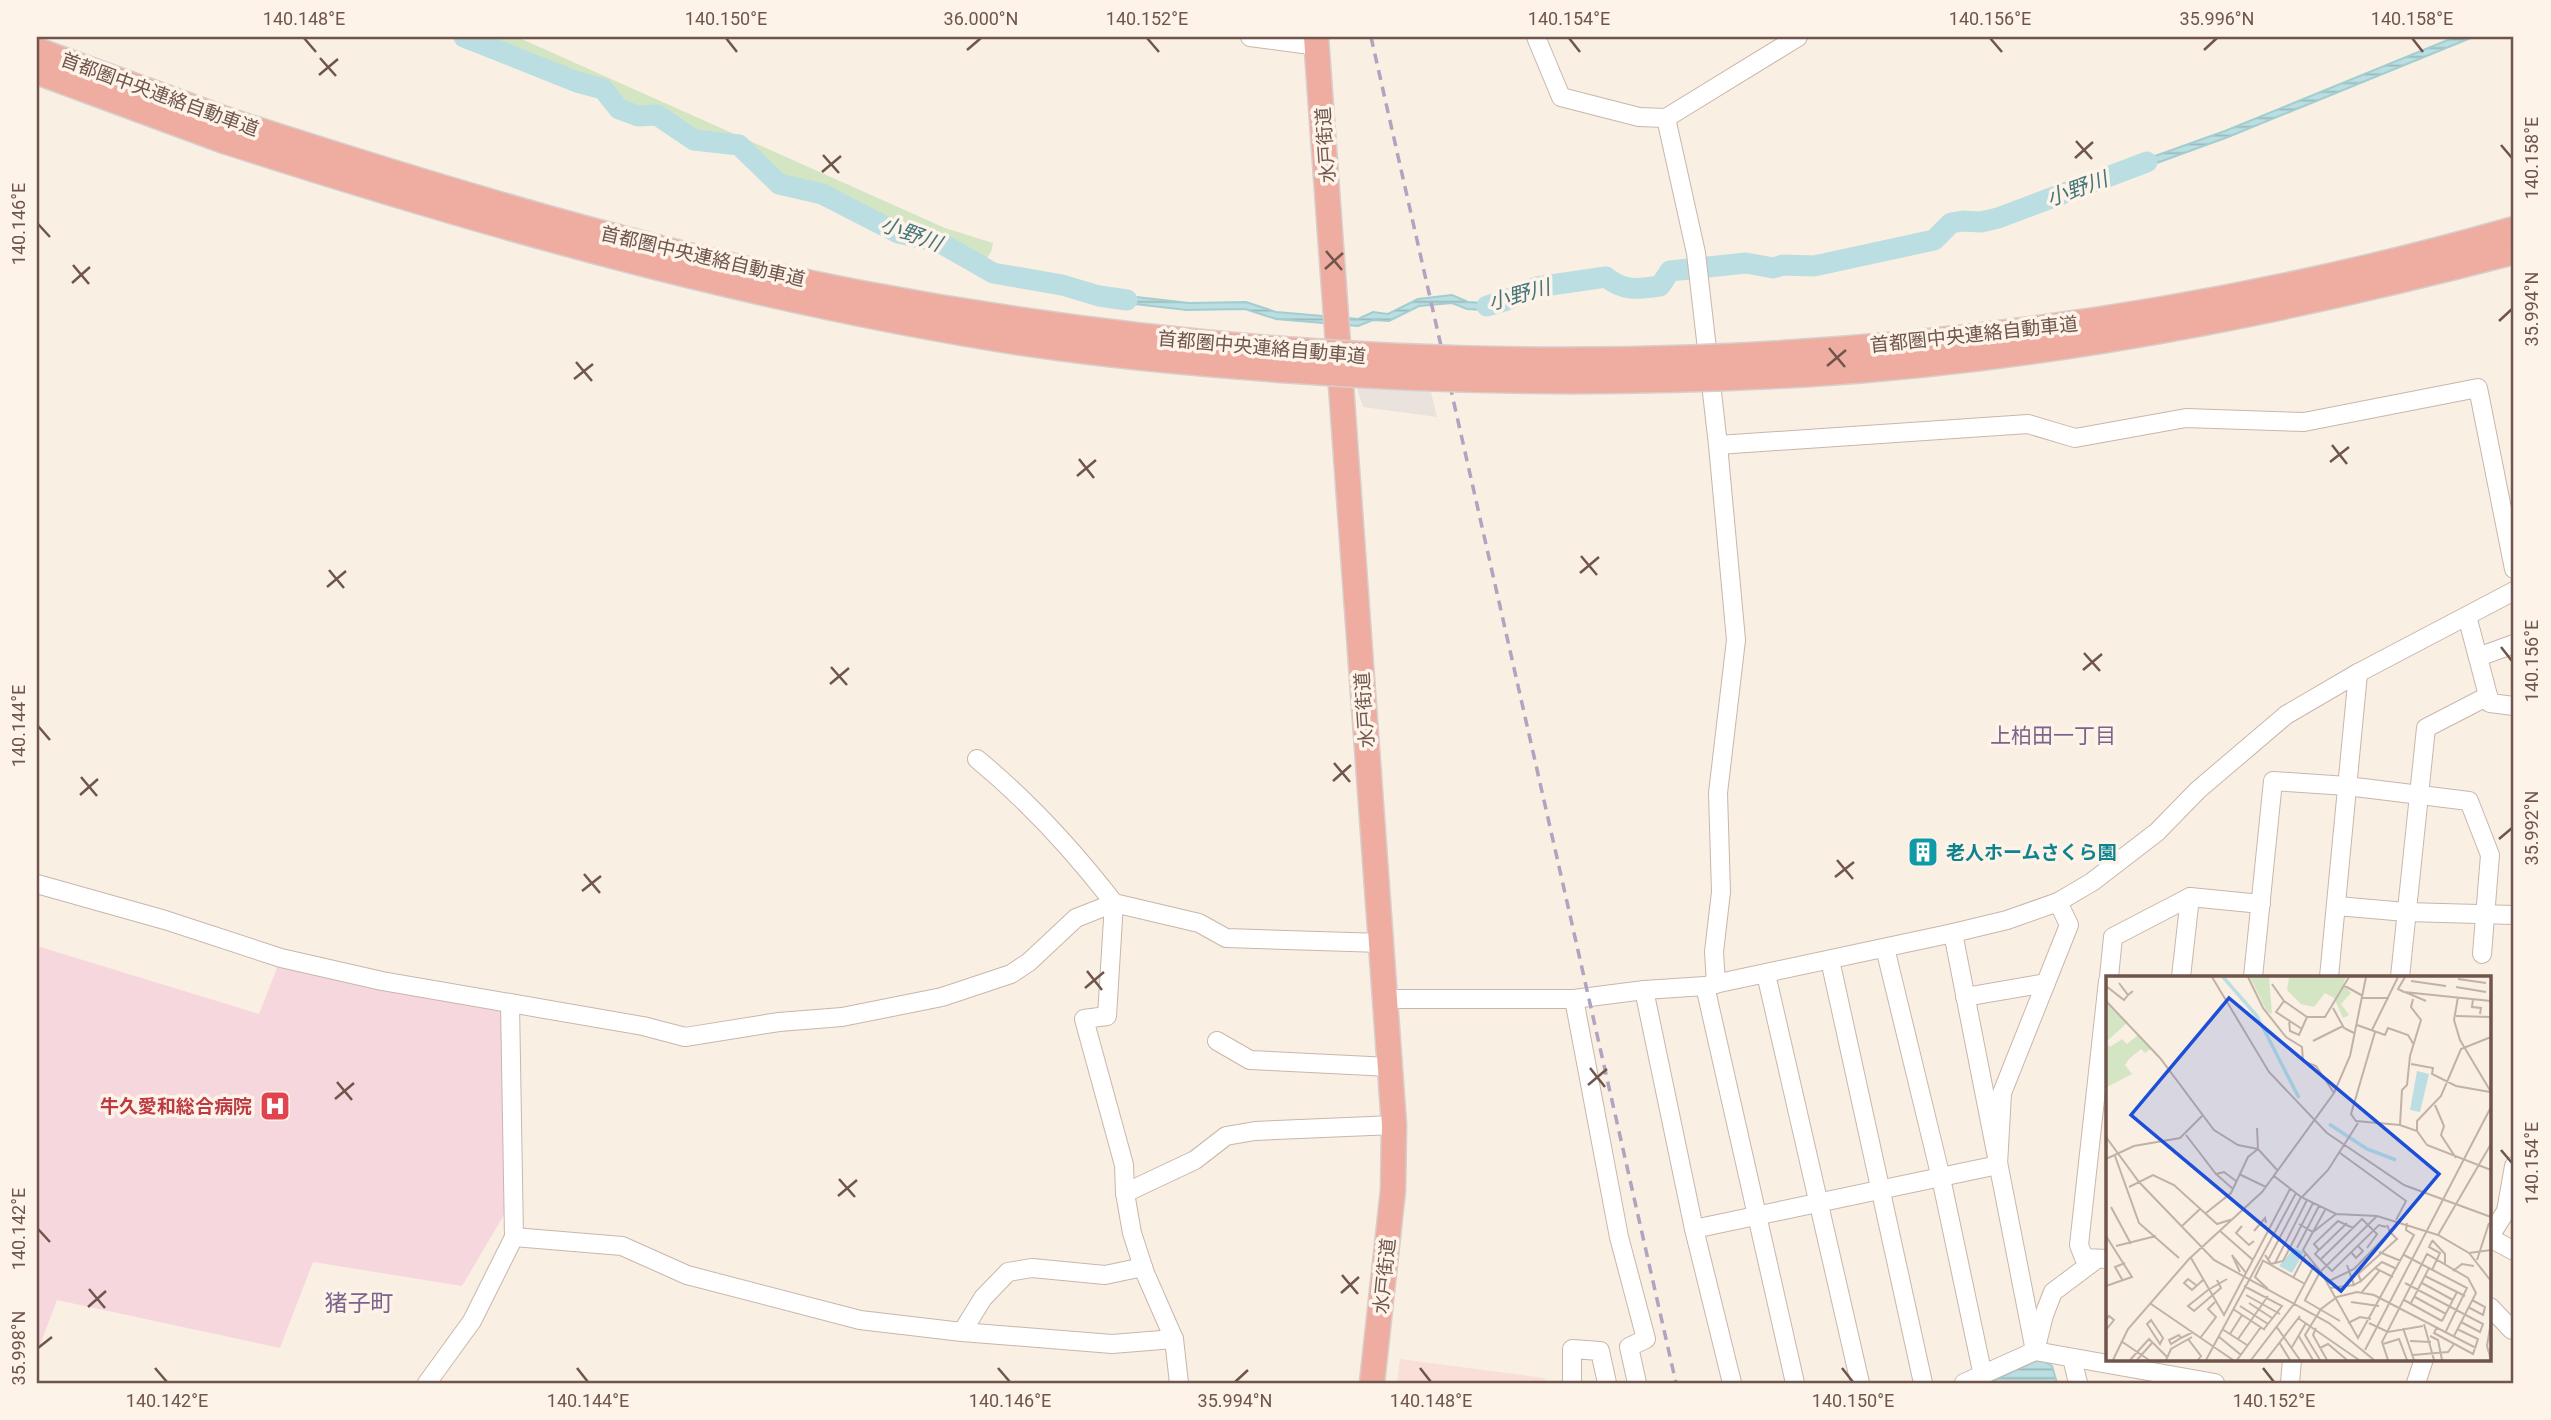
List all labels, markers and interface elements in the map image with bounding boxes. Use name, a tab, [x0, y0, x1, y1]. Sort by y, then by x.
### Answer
text: 140.148°E	[263, 8, 345, 29]
text: 140.150°E	[685, 8, 767, 29]
text: 36.000°N	[944, 8, 1018, 29]
text: 140.152°E	[1106, 8, 1188, 29]
text: 140.154°E	[1528, 8, 1610, 29]
text: 140.156°E	[1949, 8, 2031, 29]
text: 35.996°N	[2180, 8, 2254, 29]
text: 140.158°E	[2371, 8, 2453, 29]
street label: 首都圏中央連絡自動車道	[58, 48, 262, 141]
street label: 水戸街道	[1311, 106, 1340, 184]
text: 140.158°E	[2521, 117, 2542, 199]
water label: 小野川	[2043, 166, 2113, 211]
text: 140.146°E	[8, 183, 29, 265]
water label: 小野川	[877, 212, 947, 257]
street label: 首都圏中央連絡自動車道	[598, 222, 807, 291]
text: 35.994°N	[2521, 272, 2542, 346]
water label: 小野川	[1485, 275, 1554, 315]
street label: 首都圏中央連絡自動車道	[1869, 312, 2079, 357]
street label: 首都圏中央連絡自動車道	[1157, 327, 1367, 368]
text: 140.156°E	[2521, 620, 2542, 702]
street label: 水戸街道	[1350, 671, 1379, 749]
text: 140.144°E	[8, 685, 29, 767]
district label: 上柏田一丁目	[1990, 724, 2116, 748]
text: 35.992°N	[2521, 791, 2542, 865]
building icon: 老人ホームさくら園	[1906, 835, 1940, 869]
place label: 老人ホームさくら園	[1946, 841, 2116, 864]
inset map	[2106, 976, 2492, 1360]
hospital icon: 牛久愛和総合病院	[258, 1089, 292, 1123]
place label: 牛久愛和総合病院	[100, 1095, 252, 1118]
text: 140.154°E	[2521, 1122, 2542, 1204]
text: 140.142°E	[8, 1188, 29, 1270]
street label: 水戸街道	[1369, 1237, 1400, 1315]
district label: 猪子町	[325, 1290, 394, 1317]
text: 35.998°N	[8, 1311, 29, 1385]
text: 140.142°E	[126, 1390, 208, 1411]
text: 140.144°E	[547, 1390, 629, 1411]
text: 140.146°E	[969, 1390, 1051, 1411]
text: 35.994°N	[1198, 1390, 1272, 1411]
text: 140.148°E	[1390, 1390, 1472, 1411]
text: 140.150°E	[1812, 1390, 1894, 1411]
text: 140.152°E	[2233, 1390, 2315, 1411]

